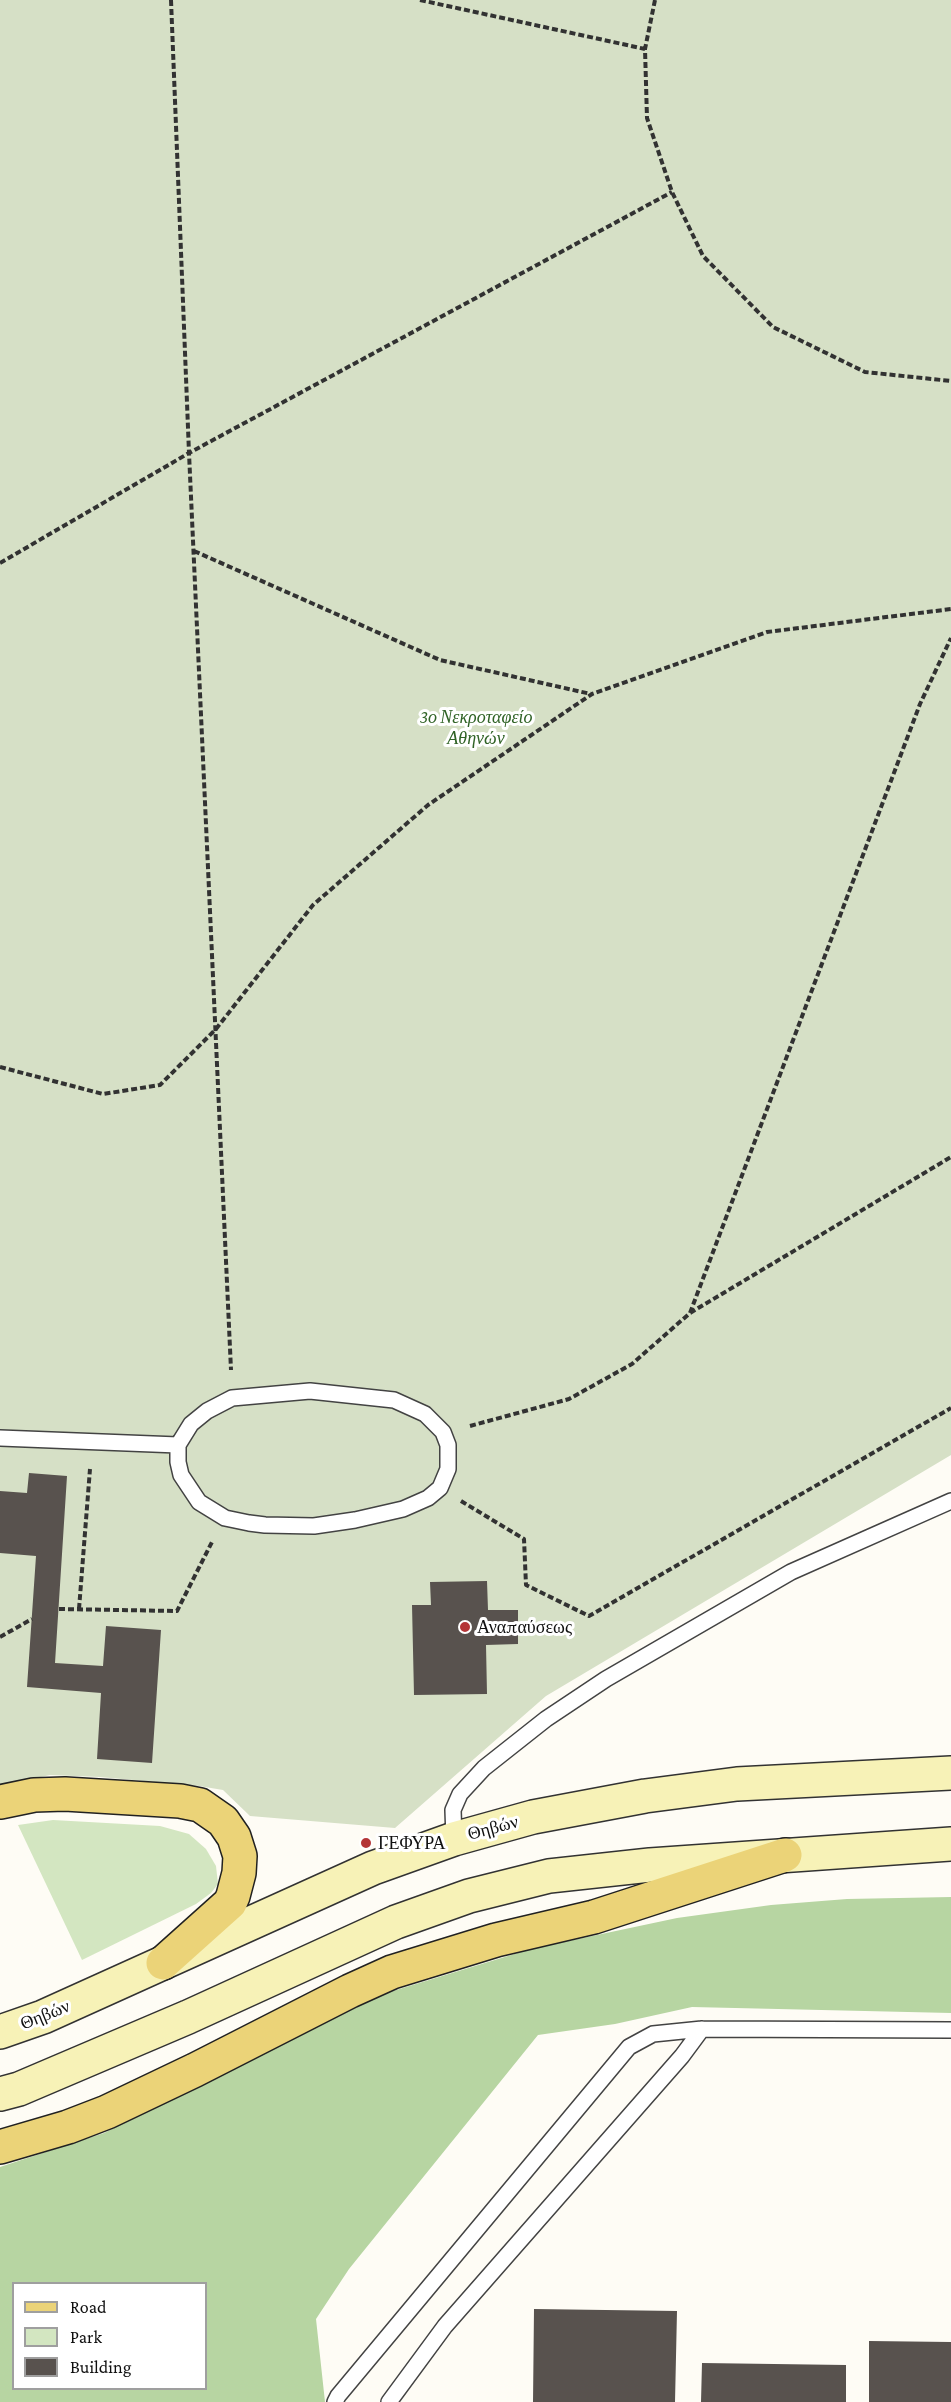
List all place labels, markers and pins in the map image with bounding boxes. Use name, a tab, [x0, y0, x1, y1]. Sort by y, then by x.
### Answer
place label: Αναπαύσεως	[477, 1616, 572, 1638]
marker: Αναπαύσεως	[458, 1620, 472, 1634]
place label: ΓΕΦΥΡΑ	[378, 1832, 446, 1854]
marker: ΓΕΦΥΡΑ	[359, 1836, 373, 1850]

